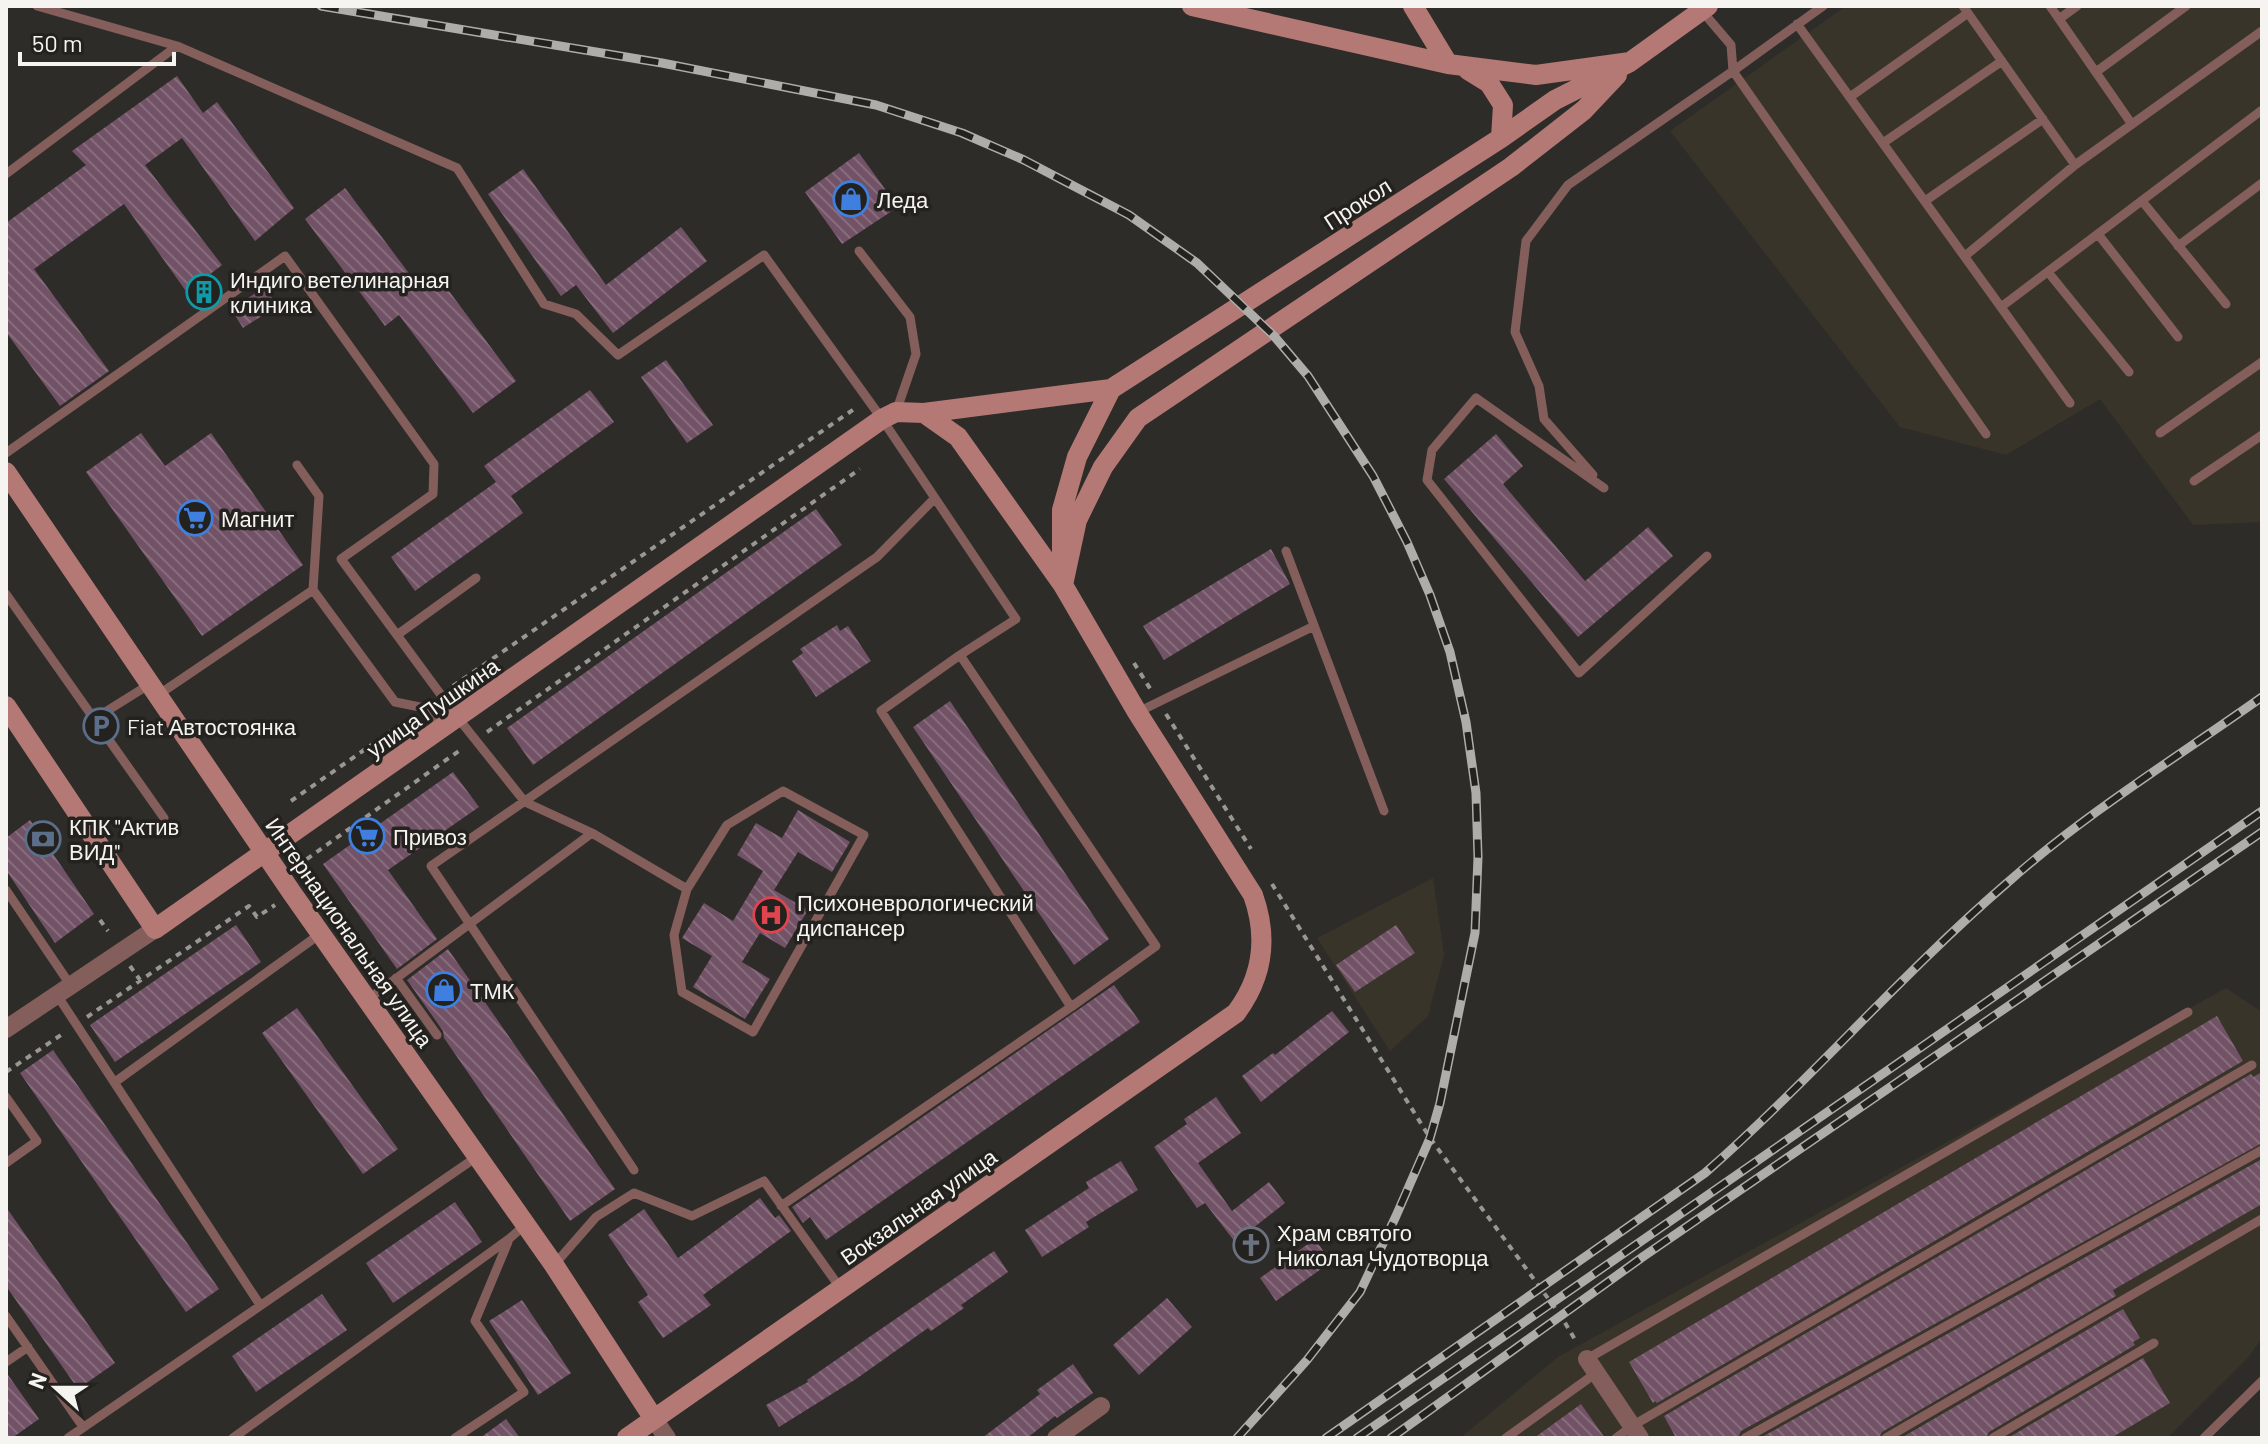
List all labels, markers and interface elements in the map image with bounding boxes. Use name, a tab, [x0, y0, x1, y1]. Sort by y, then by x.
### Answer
scale bar	[20, 16, 174, 66]
text: 50 m	[32, 28, 83, 57]
street label: Прокол	[1319, 172, 1396, 235]
shop icon: Леда	[832, 180, 870, 218]
place label: Леда	[877, 186, 929, 213]
place label: Индиго ветелинарная клиника	[230, 266, 450, 317]
building icon: Индиго ветелинарная клиника	[185, 273, 223, 311]
supermarket icon: Магнит	[176, 499, 214, 537]
place label: Магнит	[221, 505, 294, 531]
street label: улица Пушкина	[361, 651, 504, 763]
parking icon: Fiat Автостоянка	[82, 707, 120, 745]
place label: Fiat Автостоянка	[127, 713, 297, 739]
street label: Интернациональная улица	[260, 812, 440, 1053]
place label: КПК ''Актив ВИД''	[69, 813, 179, 865]
supermarket icon: Привоз	[348, 817, 386, 855]
bank icon: КПК ''Актив ВИД''	[24, 820, 62, 858]
place label: Привоз	[393, 823, 467, 850]
place label: Психоневрологический диспансер	[797, 889, 1034, 941]
hospital icon: Психоневрологический диспансер	[752, 896, 790, 934]
shop icon: ТМК	[425, 971, 463, 1009]
place label: ТМК	[470, 977, 515, 1003]
street label: Вокзальная улица	[835, 1142, 1002, 1270]
place label: Храм святого Николая Чудотворца	[1277, 1219, 1489, 1271]
church icon: Храм святого Николая Чудотворца	[1232, 1226, 1270, 1264]
north arrow	[16, 1348, 96, 1428]
text: N	[22, 1369, 51, 1392]

